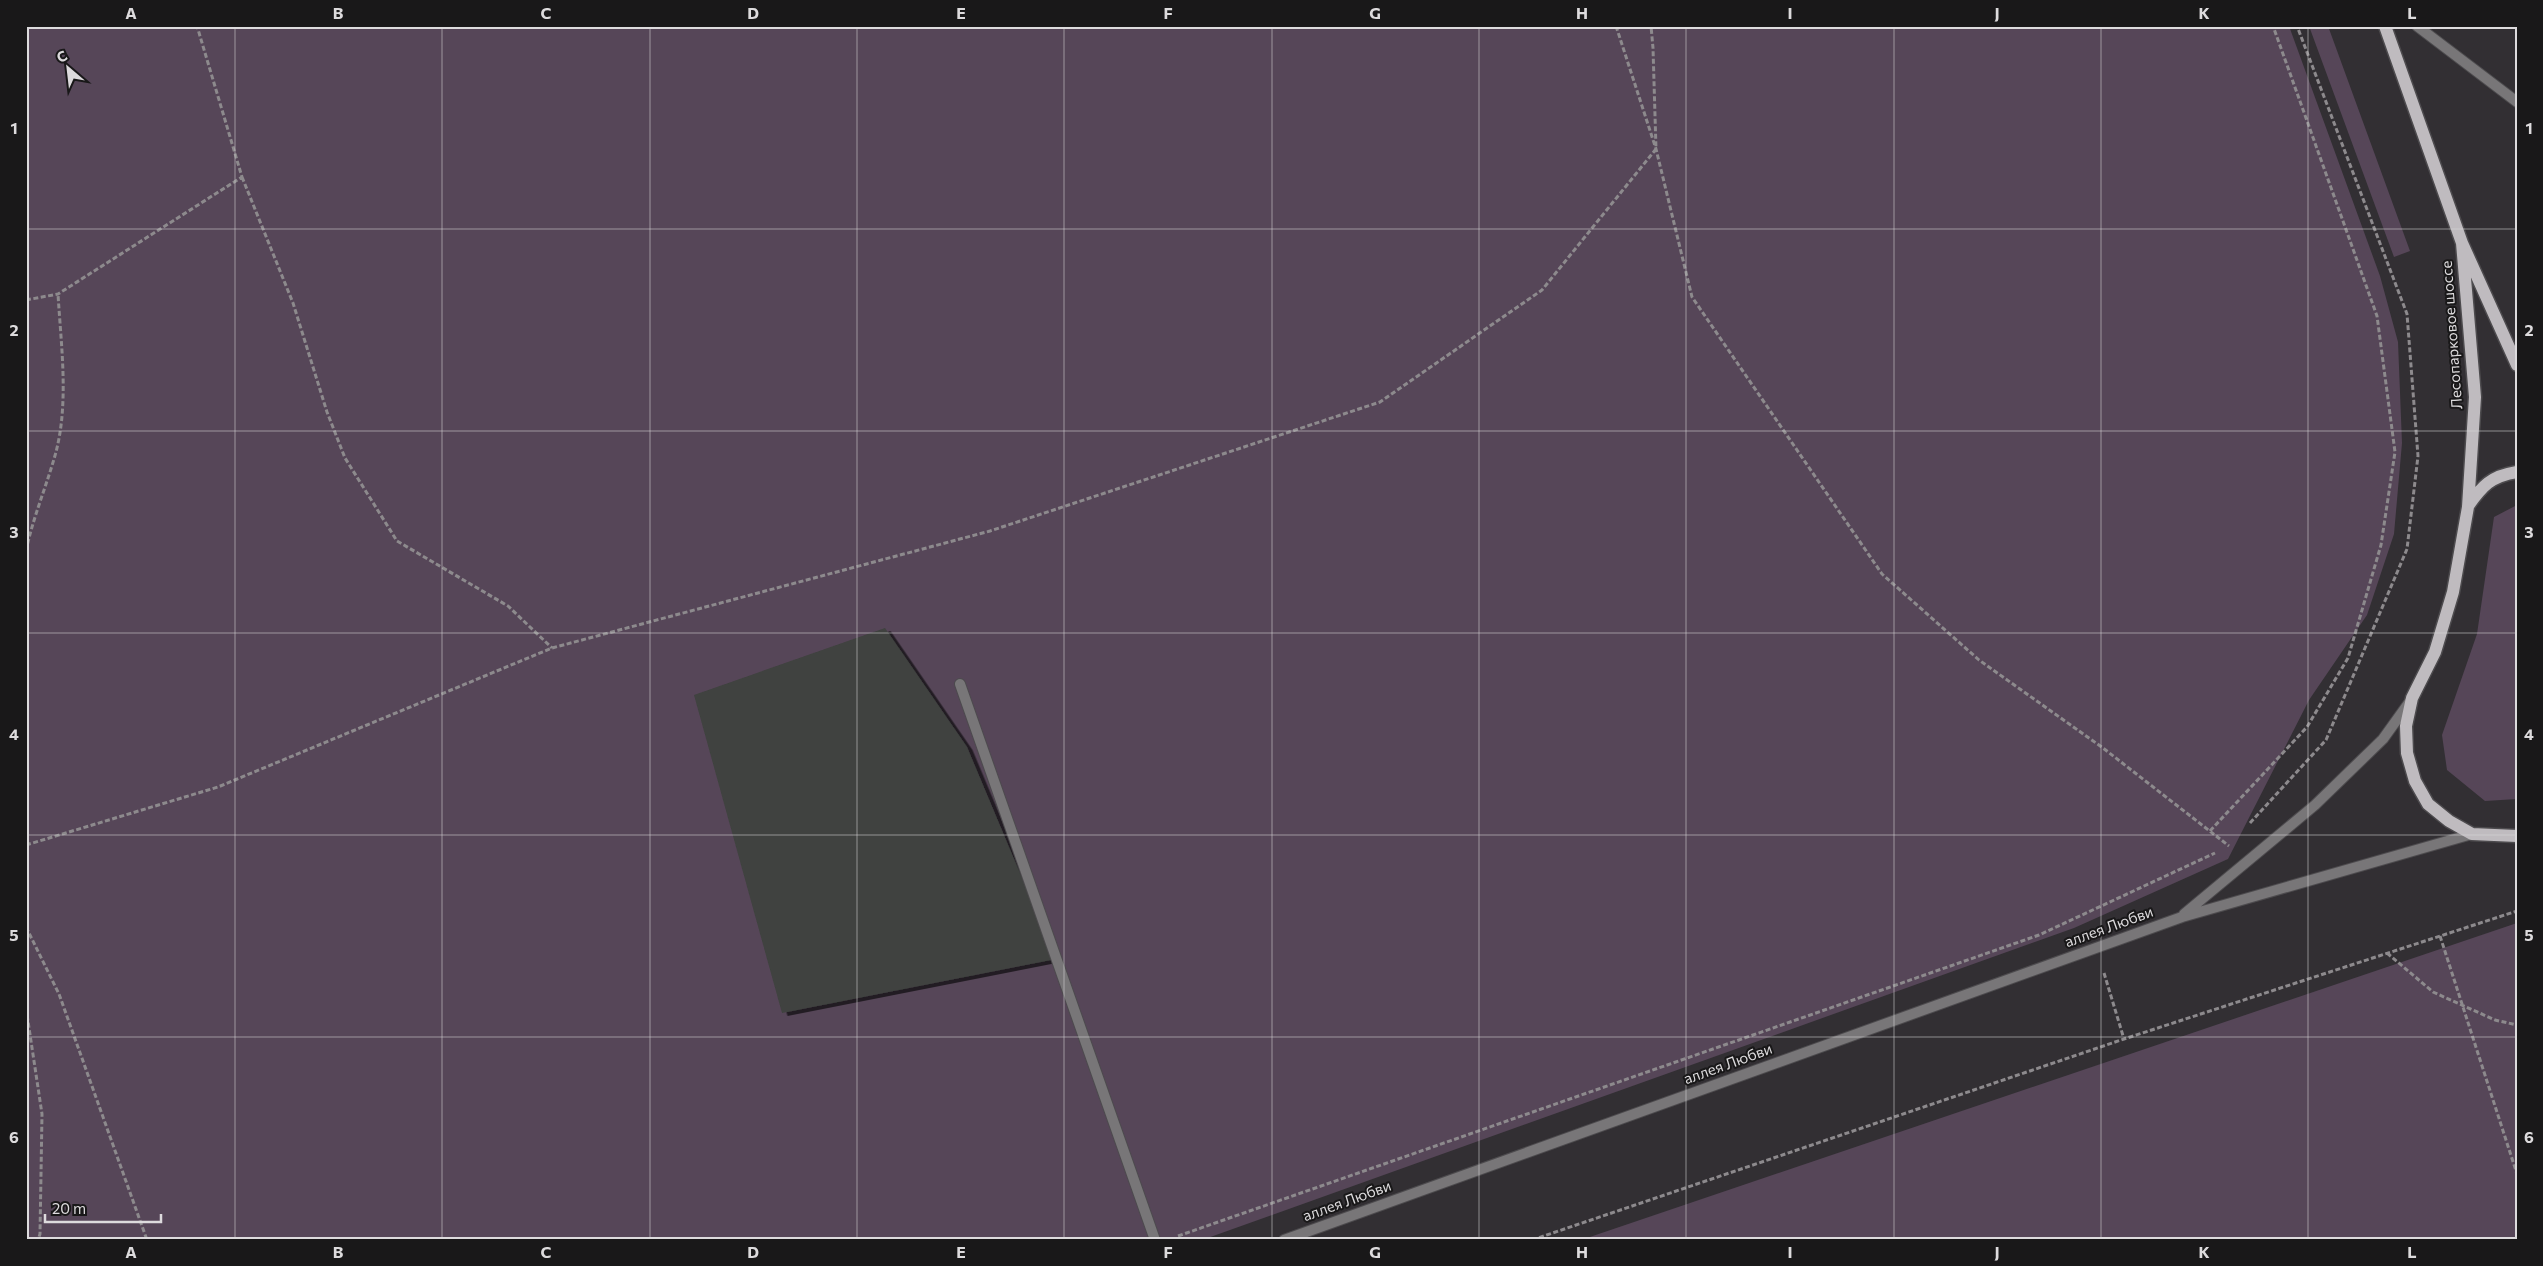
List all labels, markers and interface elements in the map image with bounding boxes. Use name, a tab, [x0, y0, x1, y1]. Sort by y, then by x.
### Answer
text: A	[125, 3, 137, 22]
text: B	[333, 3, 344, 22]
text: C	[541, 3, 552, 22]
text: D	[747, 3, 759, 22]
text: E	[956, 3, 966, 22]
text: F	[1163, 3, 1173, 22]
text: G	[1369, 3, 1381, 22]
text: H	[1576, 3, 1588, 22]
text: I	[1787, 3, 1793, 22]
text: J	[1994, 3, 2000, 22]
text: K	[2198, 3, 2210, 22]
text: L	[2407, 3, 2417, 22]
north arrow	[42, 42, 92, 92]
text: С	[53, 46, 70, 66]
text: 1	[10, 118, 18, 137]
text: 1	[2525, 118, 2533, 137]
street label: Лесопарковое шоссе	[2437, 260, 2465, 410]
text: 2	[9, 320, 19, 339]
text: 2	[2524, 320, 2534, 339]
text: 3	[9, 522, 19, 541]
text: 3	[2524, 522, 2534, 541]
text: 4	[9, 724, 19, 743]
text: 4	[2524, 724, 2534, 743]
street label: аллея Любви	[2062, 902, 2155, 950]
text: 5	[9, 925, 19, 944]
text: 5	[2524, 925, 2534, 944]
street label: аллея Любви	[1681, 1039, 1774, 1087]
text: 6	[9, 1127, 19, 1146]
text: 6	[2524, 1127, 2534, 1146]
street label: аллея Любви	[1300, 1176, 1393, 1224]
scale bar	[45, 1191, 161, 1223]
text: 20 m	[52, 1199, 86, 1217]
text: A	[125, 1242, 137, 1261]
text: B	[333, 1242, 344, 1261]
text: C	[541, 1242, 552, 1261]
text: D	[747, 1242, 759, 1261]
text: E	[956, 1242, 966, 1261]
text: F	[1163, 1242, 1173, 1261]
text: G	[1369, 1242, 1381, 1261]
text: H	[1576, 1242, 1588, 1261]
text: I	[1787, 1242, 1793, 1261]
text: J	[1994, 1242, 2000, 1261]
text: K	[2198, 1242, 2210, 1261]
text: L	[2407, 1242, 2417, 1261]

